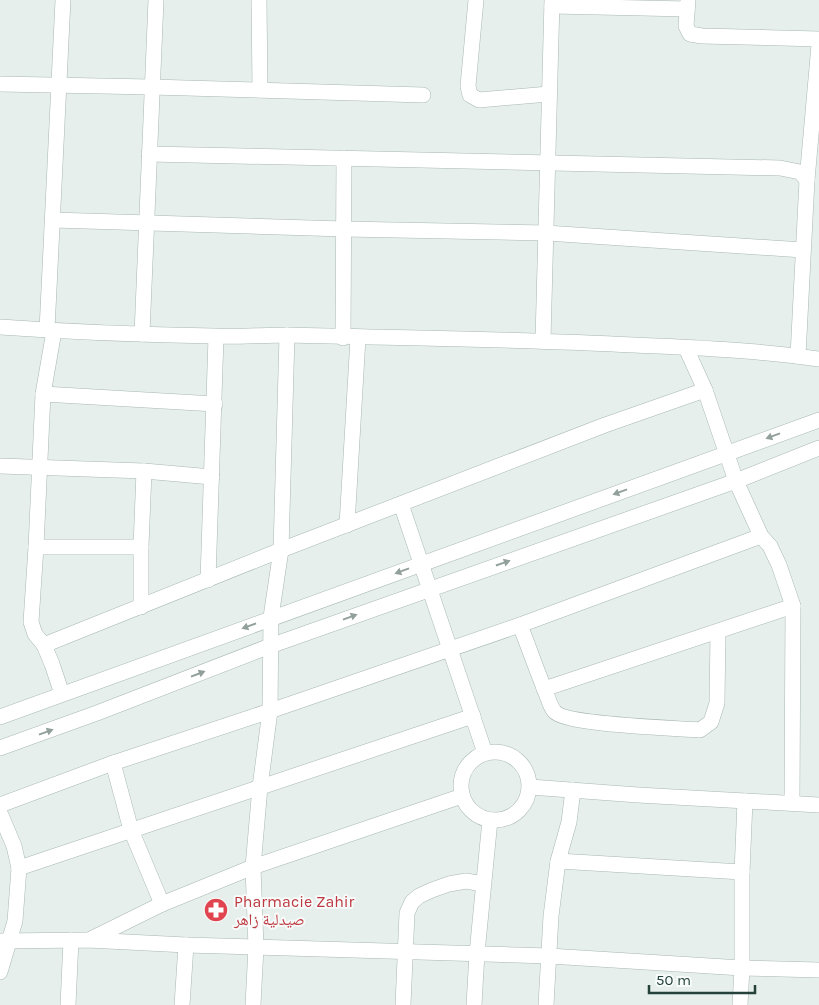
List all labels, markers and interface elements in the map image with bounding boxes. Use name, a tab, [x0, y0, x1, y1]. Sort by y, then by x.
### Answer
one-way arrow	[765, 432, 780, 440]
one-way arrow	[613, 489, 628, 496]
one-way arrow	[496, 559, 511, 567]
one-way arrow	[394, 568, 409, 575]
one-way arrow	[343, 613, 358, 621]
one-way arrow	[241, 622, 256, 630]
one-way arrow	[191, 670, 206, 678]
one-way arrow	[39, 728, 54, 736]
place label: Pharmacie Zahir صيدلية زاهر	[233, 892, 355, 929]
pharmacy icon: Pharmacie Zahir صيدلية زاهر	[203, 897, 229, 923]
scale bar	[649, 962, 755, 994]
text: 50 m	[656, 971, 691, 989]

